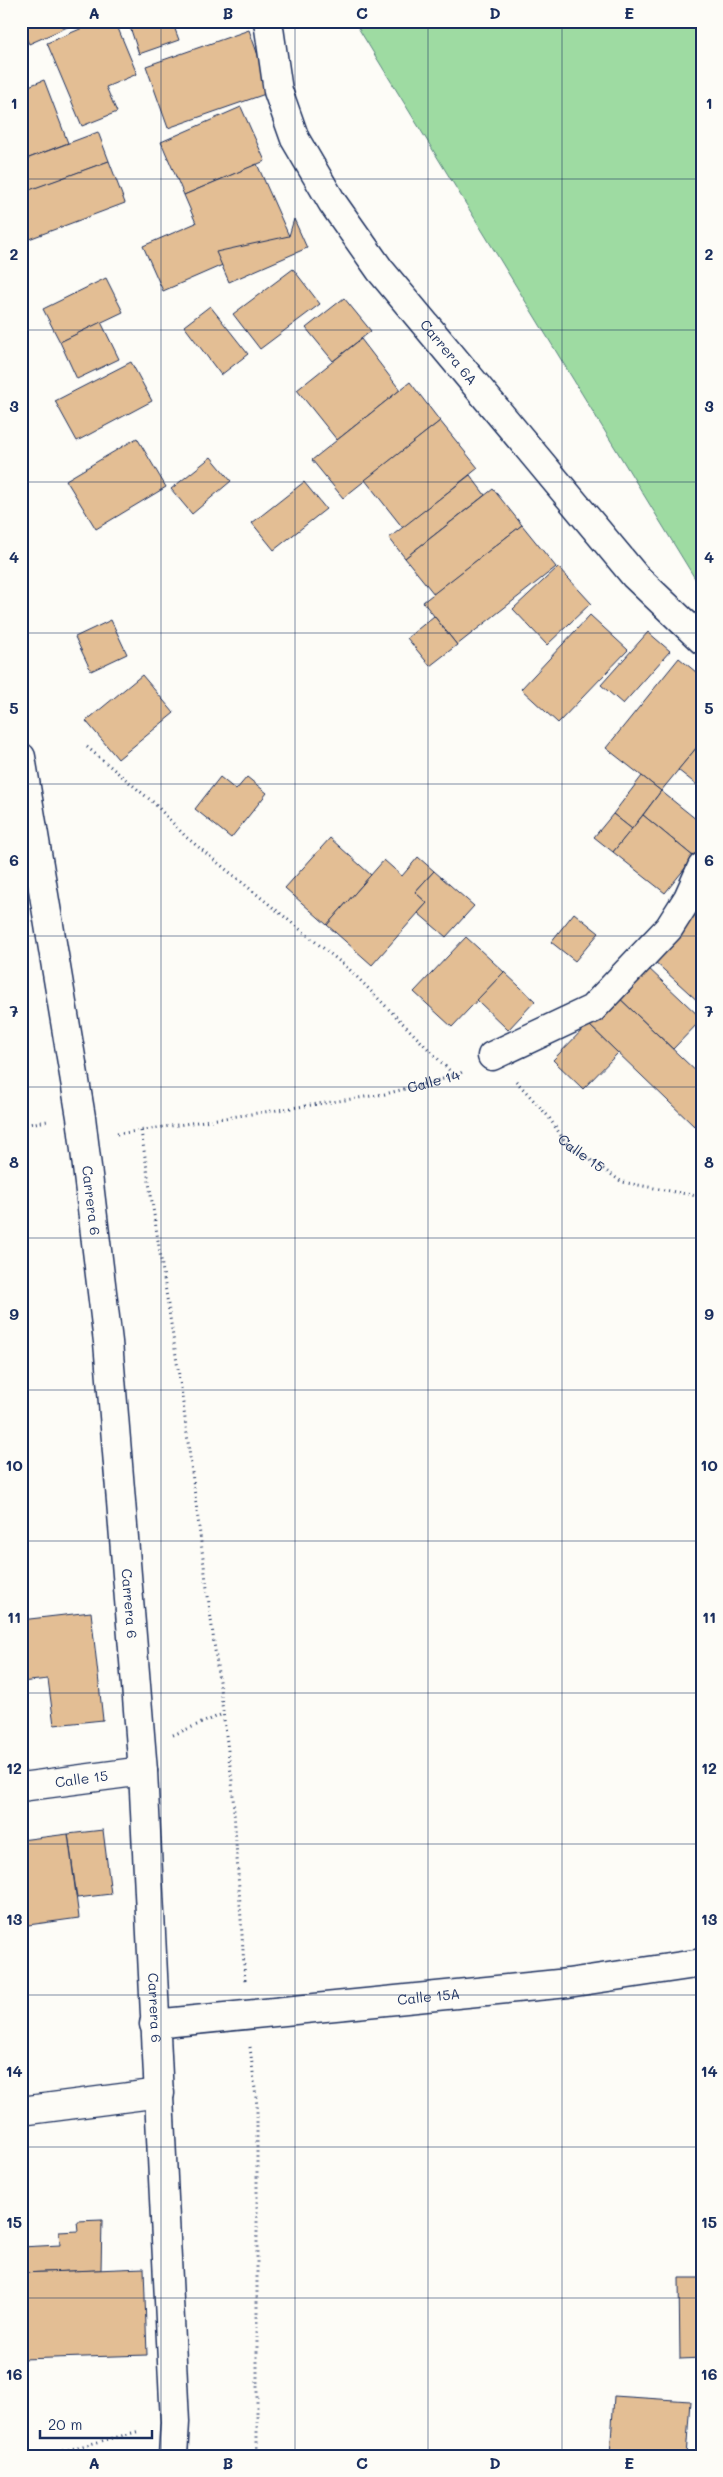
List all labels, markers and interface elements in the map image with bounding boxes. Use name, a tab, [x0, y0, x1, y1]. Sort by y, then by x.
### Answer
text: A	[88, 2, 100, 23]
text: B	[223, 2, 233, 23]
text: C	[356, 2, 368, 23]
text: D	[489, 2, 501, 23]
text: E	[624, 2, 634, 23]
text: 1	[10, 92, 18, 113]
text: 1	[705, 92, 713, 113]
text: 2	[10, 243, 19, 264]
text: 2	[705, 243, 714, 264]
street label: Carrera 6A	[416, 315, 482, 389]
text: 3	[9, 395, 19, 416]
text: 3	[704, 395, 714, 416]
text: 4	[9, 546, 19, 567]
text: 4	[704, 546, 714, 567]
text: 5	[9, 697, 19, 718]
text: 5	[704, 697, 714, 718]
text: 6	[9, 849, 19, 870]
text: 6	[704, 849, 714, 870]
text: 7	[10, 1000, 19, 1021]
text: 7	[705, 1000, 714, 1021]
street label: Calle 14	[405, 1065, 464, 1097]
street label: Calle 15	[554, 1130, 608, 1176]
text: 8	[9, 1151, 19, 1172]
text: 8	[704, 1151, 714, 1172]
street label: Carrera 6	[78, 1164, 105, 1236]
text: 9	[9, 1303, 19, 1324]
text: 9	[704, 1303, 714, 1324]
text: 10	[5, 1454, 23, 1475]
text: 10	[700, 1454, 718, 1475]
street label: Carrera 6	[118, 1568, 142, 1639]
text: 11	[7, 1606, 21, 1627]
text: 11	[702, 1606, 716, 1627]
text: 12	[6, 1757, 22, 1778]
text: 12	[701, 1757, 717, 1778]
street label: Calle 15	[54, 1766, 109, 1791]
text: 13	[6, 1908, 23, 1929]
text: 13	[701, 1908, 718, 1929]
street label: Carrera 6	[144, 1972, 166, 2043]
street label: Calle 15A	[396, 1984, 461, 2009]
text: 14	[5, 2060, 23, 2081]
text: 14	[700, 2060, 718, 2081]
text: 15	[6, 2211, 22, 2232]
text: 15	[701, 2211, 717, 2232]
text: 16	[6, 2363, 23, 2384]
text: 16	[701, 2363, 718, 2384]
scale bar	[40, 2407, 152, 2439]
text: 20 m	[48, 2414, 82, 2434]
text: A	[88, 2452, 100, 2473]
text: B	[223, 2452, 233, 2473]
text: C	[356, 2452, 368, 2473]
text: D	[489, 2452, 501, 2473]
text: E	[624, 2452, 634, 2473]

